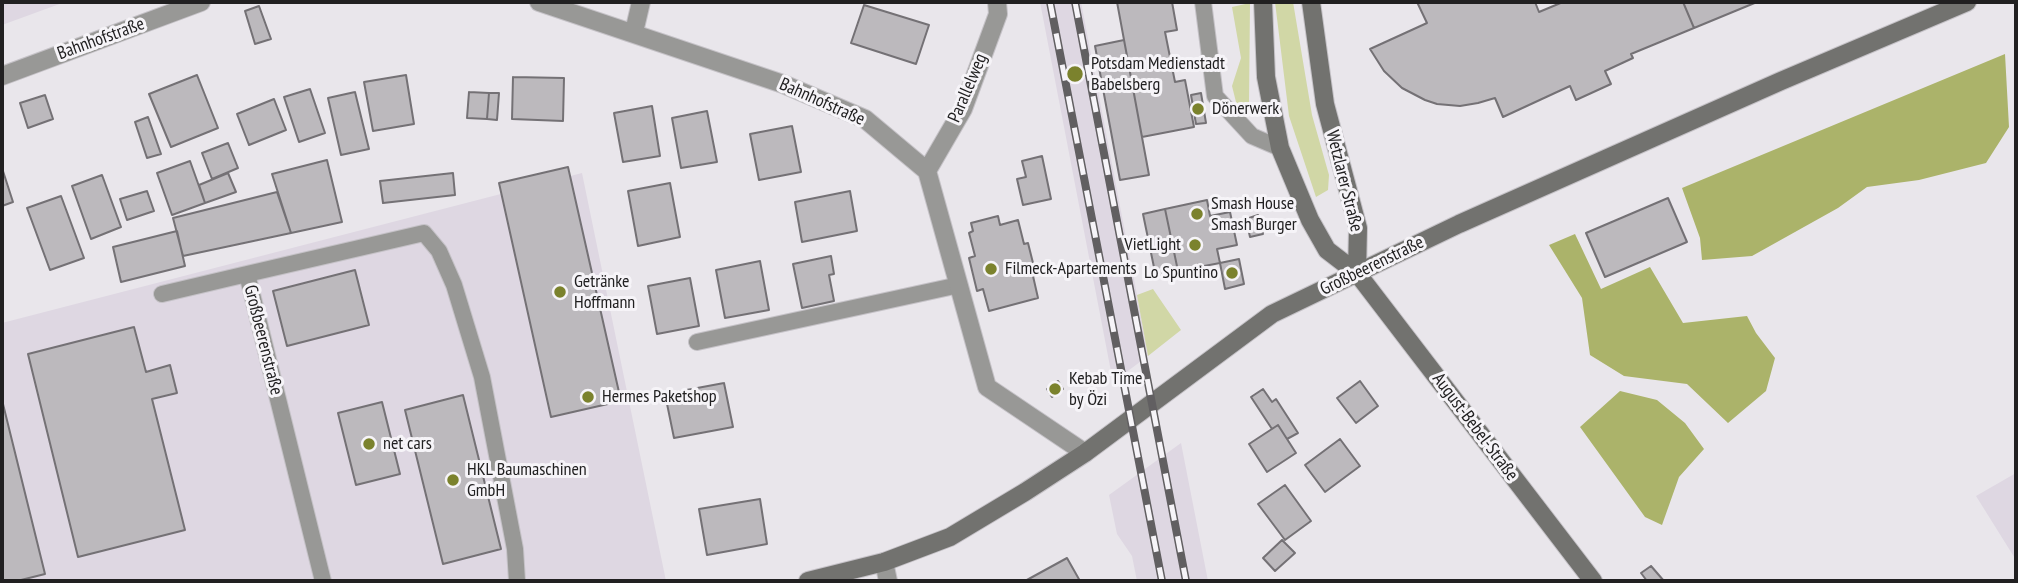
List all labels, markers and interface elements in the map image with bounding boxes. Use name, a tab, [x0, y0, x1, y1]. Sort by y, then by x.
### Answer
street label: Bahnhofstraße	[55, 13, 147, 65]
street label: Parallelweg	[944, 50, 992, 126]
place label: Potsdam Medienstadt Babelsberg	[1091, 53, 1225, 96]
marker: Potsdam Medienstadt Babelsberg	[1065, 64, 1085, 84]
street label: Bahnhofstraße	[776, 74, 868, 130]
place label: Dönerwerk	[1212, 98, 1279, 120]
marker: Dönerwerk	[1190, 101, 1206, 117]
street label: Wetzlarer Straße	[1321, 128, 1367, 234]
place label: Smash House Smash Burger	[1211, 193, 1297, 235]
marker: Smash House Smash Burger	[1189, 206, 1205, 222]
street label: Großbeerenstraße	[1317, 232, 1427, 300]
place label: VietLight	[1124, 234, 1181, 256]
marker: VietLight	[1187, 237, 1203, 253]
place label: Filmeck-Apartements	[1005, 258, 1137, 280]
marker: Filmeck-Apartements	[983, 261, 999, 277]
place label: Lo Spuntino	[1144, 262, 1218, 284]
marker: Lo Spuntino	[1224, 265, 1240, 281]
place label: Getränke Hoffmann	[574, 271, 635, 314]
street label: Großbeerenstraße	[239, 283, 287, 397]
marker: Getränke Hoffmann	[552, 284, 568, 300]
place label: Kebab Time by Özi	[1069, 368, 1142, 410]
street label: August-Bebel-Straße	[1427, 369, 1523, 485]
marker: Kebab Time by Özi	[1047, 381, 1063, 397]
place label: Hermes Paketshop	[602, 386, 717, 408]
marker: Hermes Paketshop	[580, 389, 596, 405]
place label: net cars	[383, 433, 432, 455]
marker: net cars	[361, 436, 377, 452]
place label: HKL Baumaschinen GmbH	[467, 459, 587, 502]
marker: HKL Baumaschinen GmbH	[445, 472, 461, 488]

